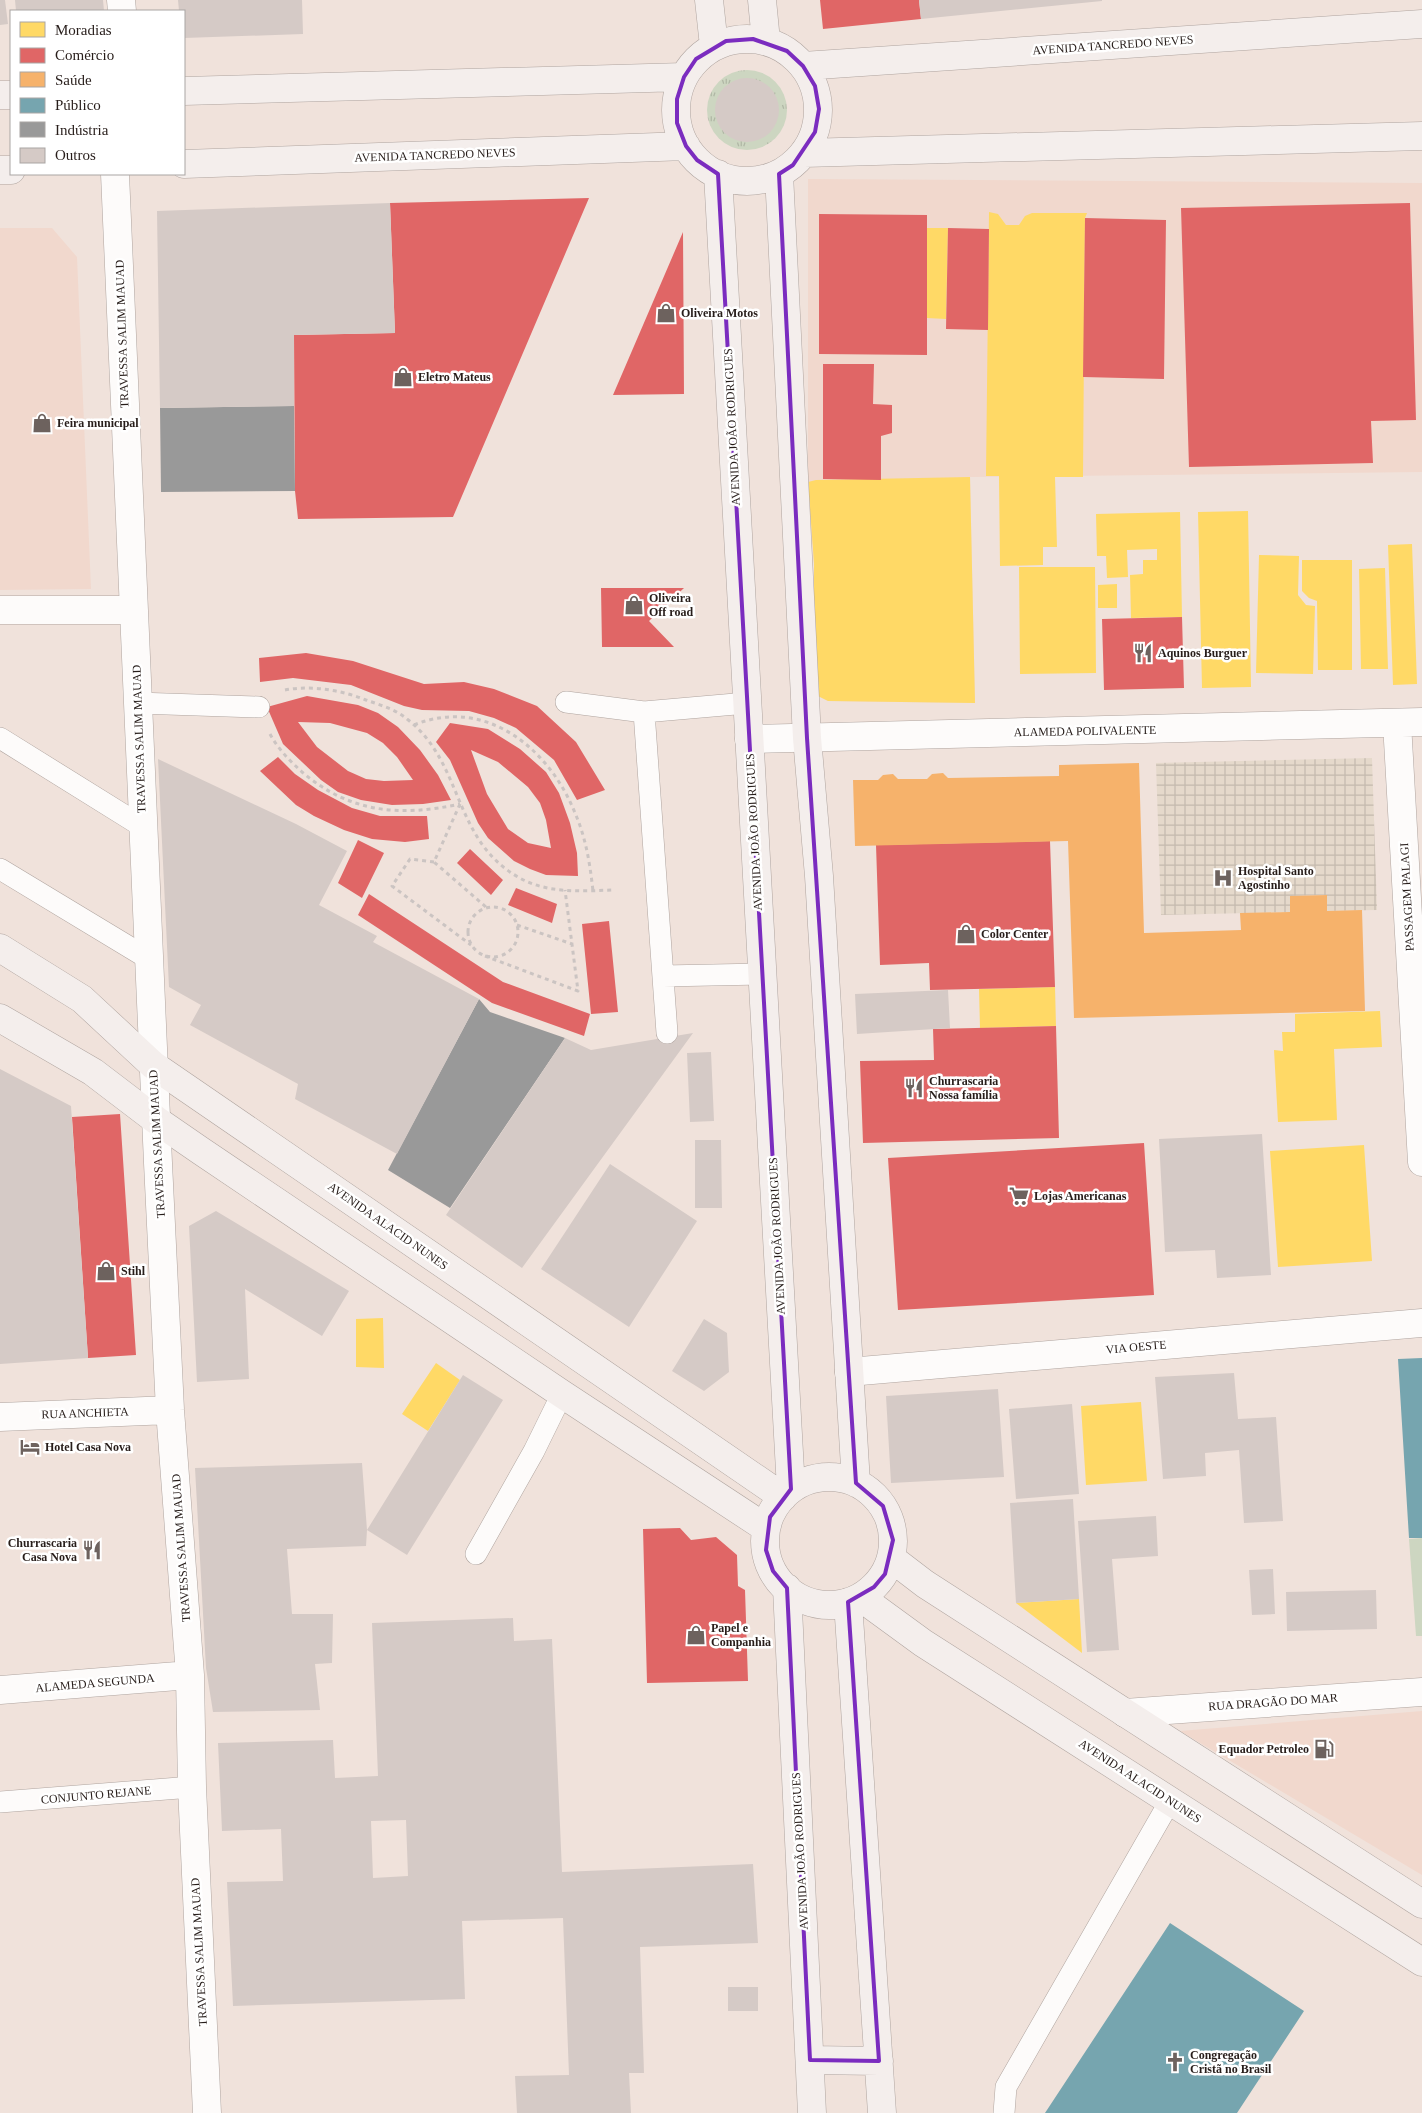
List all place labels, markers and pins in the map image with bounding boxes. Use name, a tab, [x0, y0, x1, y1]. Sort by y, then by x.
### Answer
shop icon: Oliveira Motos	[655, 302, 677, 324]
place label: Oliveira Motos	[681, 306, 758, 320]
shop icon: Eletro Mateus	[392, 366, 414, 388]
place label: Eletro Mateus	[418, 370, 491, 384]
shop icon: Feira municipal	[31, 412, 53, 434]
place label: Feira municipal	[57, 416, 139, 430]
place label: Oliveira Off road	[649, 591, 693, 619]
shop icon: Oliveira Off road	[623, 594, 645, 616]
restaurant icon: Aquinos Burguer	[1132, 642, 1154, 664]
place label: Aquinos Burguer	[1158, 646, 1248, 660]
place label: Hospital Santo Agostinho	[1238, 864, 1314, 892]
hospital icon: Hospital Santo Agostinho	[1212, 867, 1234, 889]
shop icon: Color Center	[955, 923, 977, 945]
place label: Color Center	[981, 927, 1049, 941]
place label: Churrascaria Nossa família	[929, 1074, 998, 1102]
restaurant icon: Churrascaria Nossa família	[903, 1077, 925, 1099]
supermarket icon: Lojas Americanas	[1008, 1185, 1030, 1207]
place label: Lojas Americanas	[1034, 1189, 1127, 1203]
shop icon: Stihl	[95, 1260, 117, 1282]
place label: Stihl	[121, 1264, 146, 1278]
hotel icon: Hotel Casa Nova	[19, 1436, 41, 1458]
place label: Hotel Casa Nova	[45, 1440, 131, 1454]
place label: Churrascaria Casa Nova	[8, 1536, 77, 1564]
restaurant icon: Churrascaria Casa Nova	[81, 1539, 103, 1561]
place label: Papel e Companhia	[711, 1621, 771, 1649]
shop icon: Papel e Companhia	[685, 1624, 707, 1646]
fuel station icon: Equador Petroleo	[1313, 1738, 1335, 1760]
place label: Equador Petroleo	[1218, 1742, 1309, 1756]
place label: Congregação Cristã no Brasil	[1190, 2048, 1272, 2076]
church icon: Congregação Cristã no Brasil	[1164, 2051, 1186, 2073]

